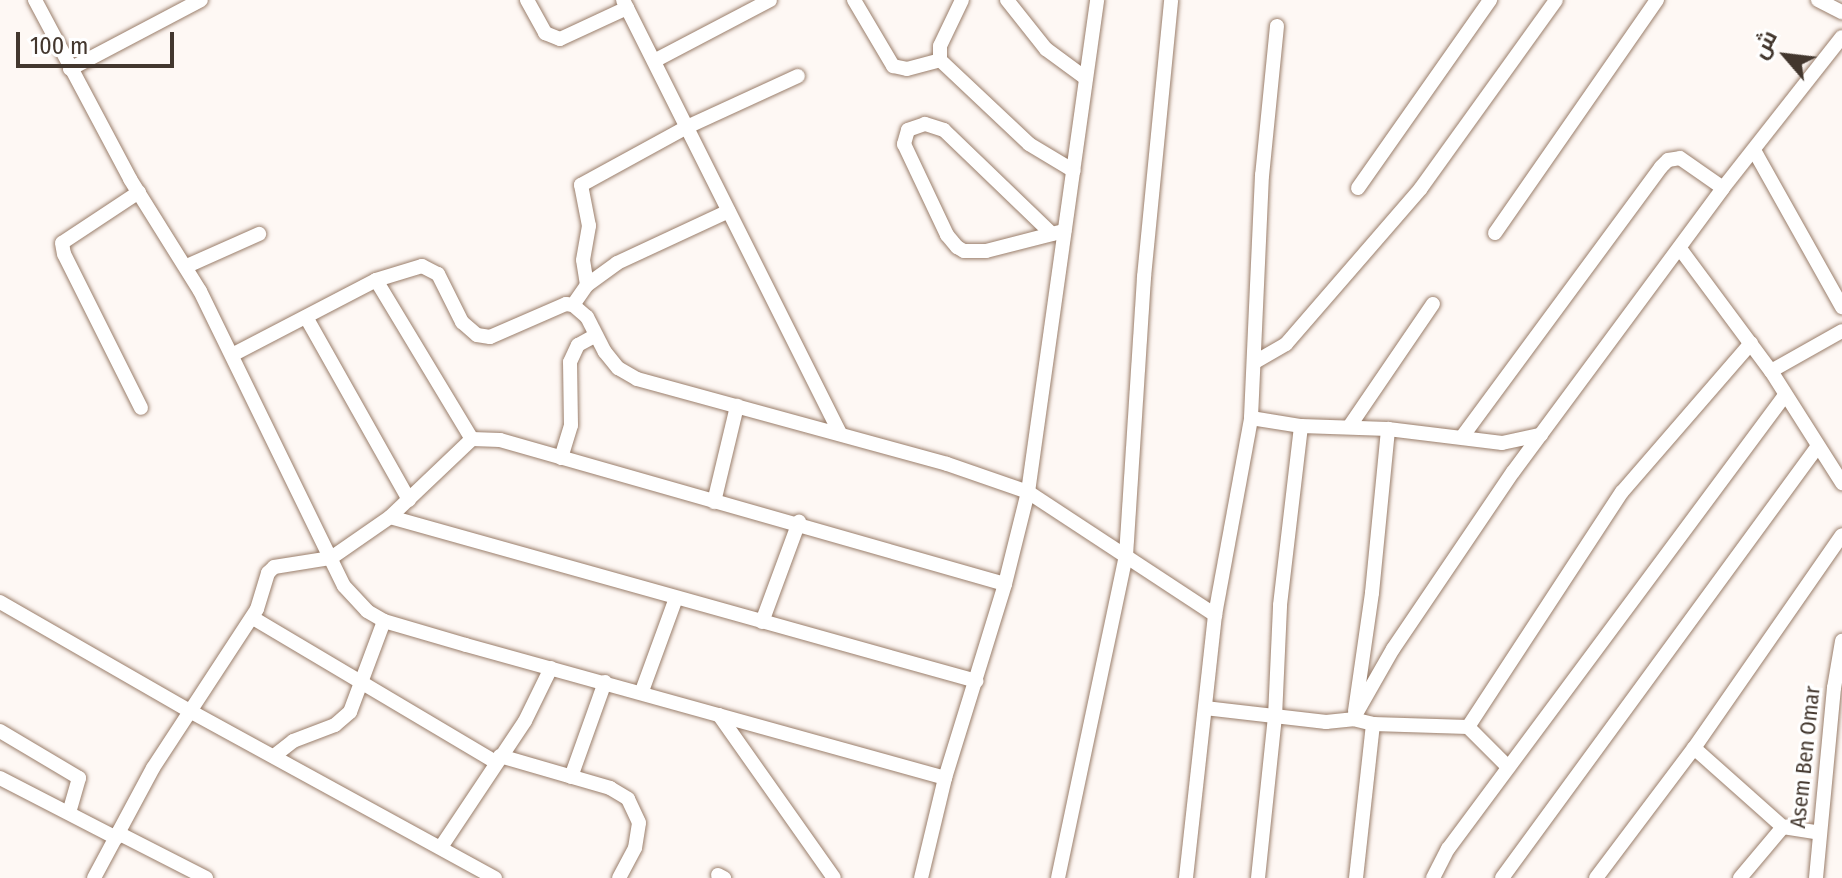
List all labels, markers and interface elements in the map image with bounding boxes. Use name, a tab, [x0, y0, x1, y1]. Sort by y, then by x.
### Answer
scale bar	[20, 16, 178, 66]
north arrow	[1746, 16, 1826, 96]
text: ش	[1746, 26, 1783, 63]
text: 100 m	[30, 32, 88, 60]
street label: Asem Ben Omar	[1784, 685, 1826, 829]

